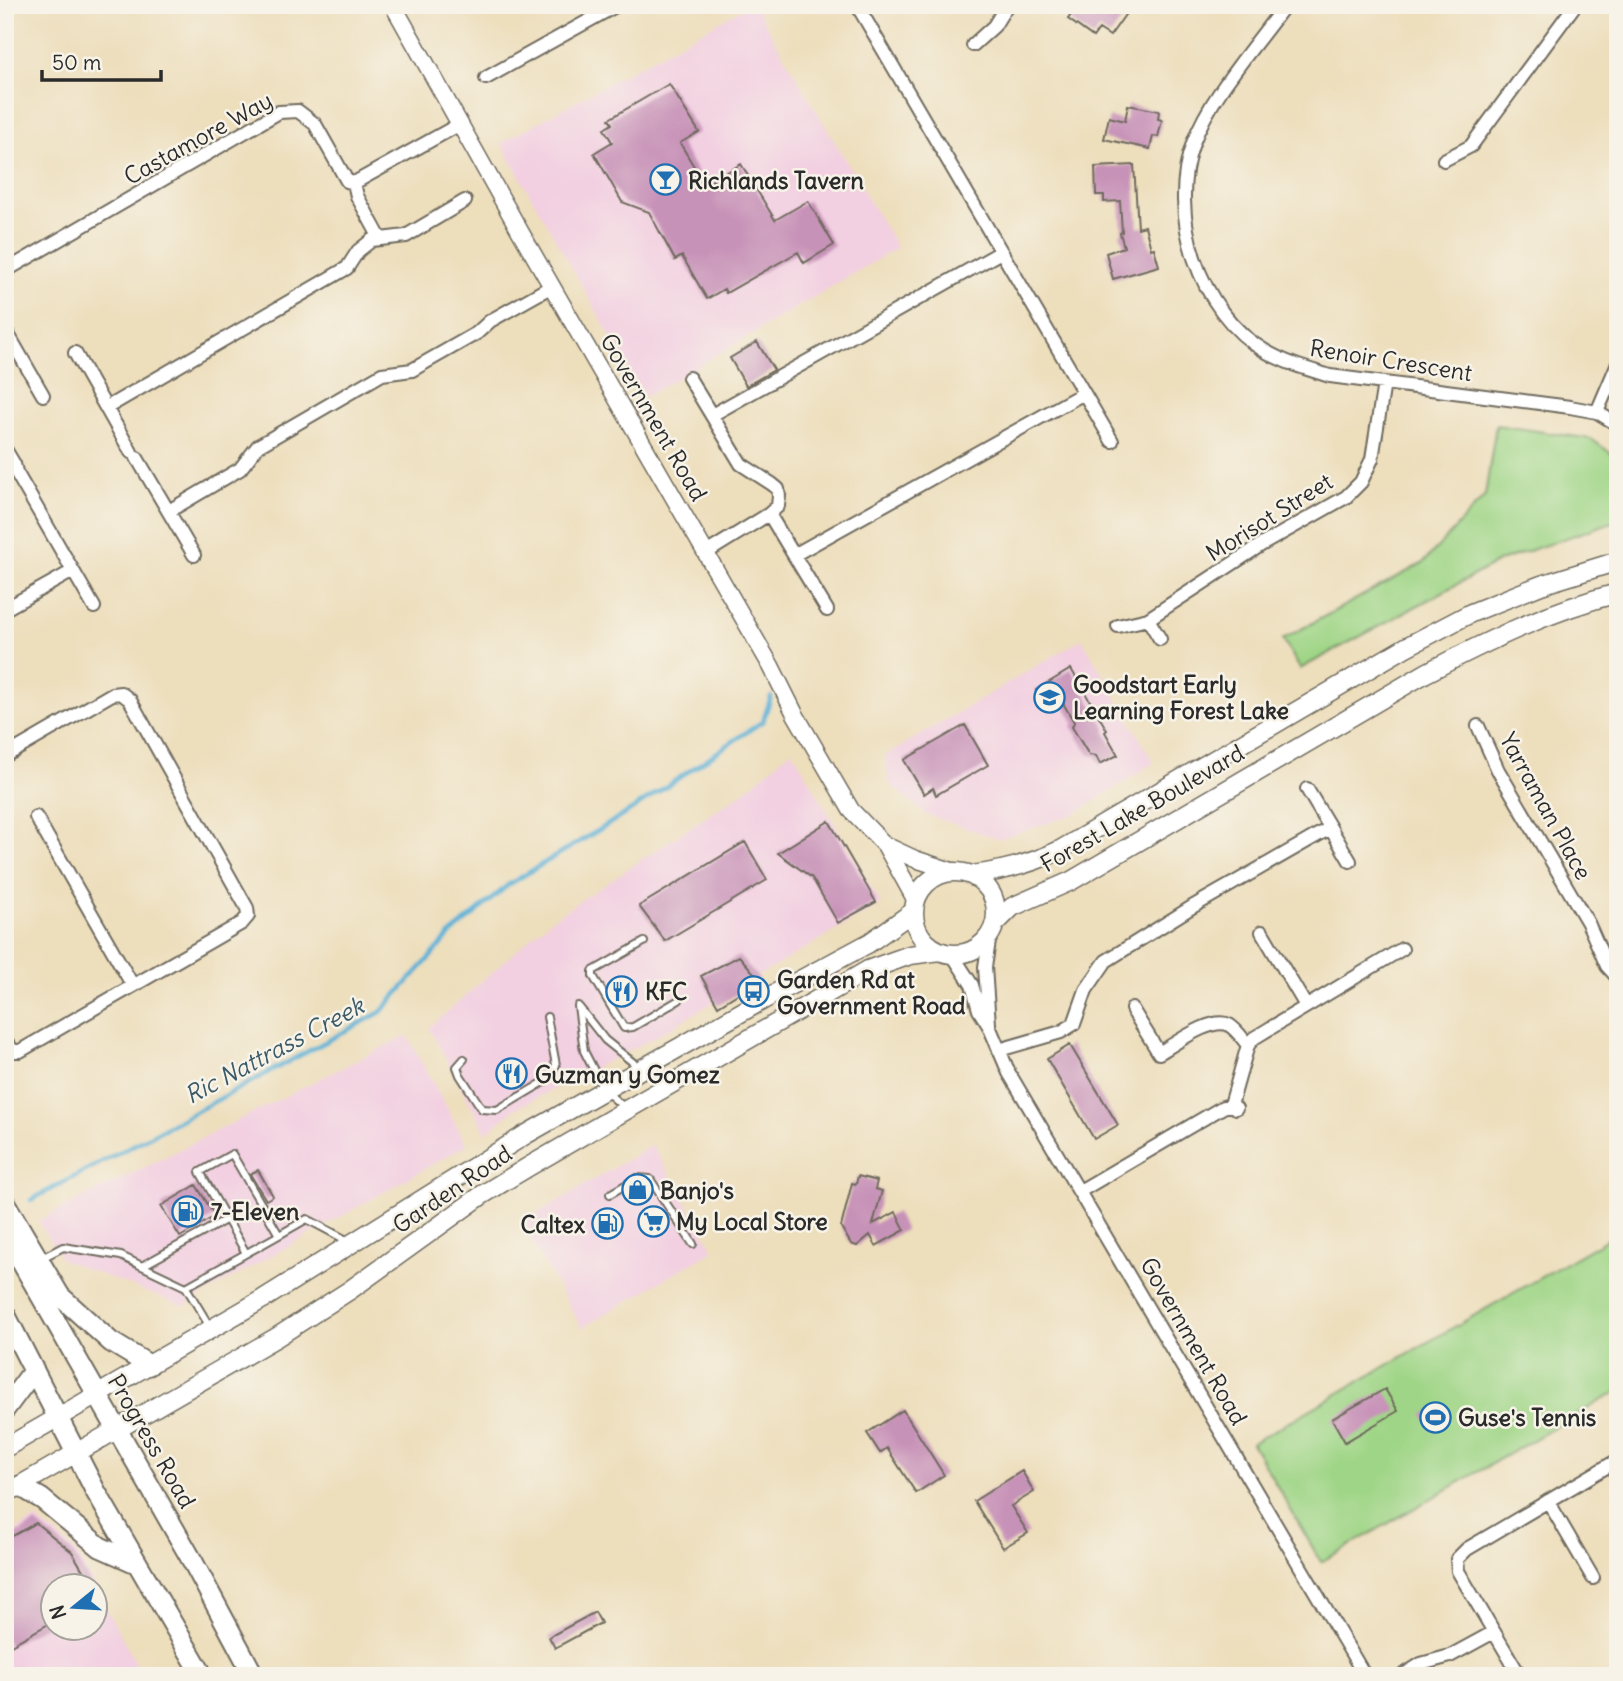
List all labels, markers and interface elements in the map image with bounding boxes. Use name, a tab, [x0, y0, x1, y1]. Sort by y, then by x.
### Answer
scale bar	[42, 38, 161, 82]
text: 50 m	[52, 49, 101, 76]
street label: Castamore Way	[119, 85, 277, 191]
bar icon: Richlands Tavern	[648, 163, 682, 197]
place label: Richlands Tavern	[688, 166, 864, 195]
street label: Government Road	[594, 328, 714, 506]
street label: Renoir Crescent	[1308, 333, 1474, 387]
street label: Morisot Street	[1200, 466, 1338, 567]
place label: Goodstart Early Learning Forest Lake	[1073, 670, 1289, 725]
school or university icon: Goodstart Early Learning Forest Lake	[1033, 680, 1067, 714]
street label: Yarraman Place	[1494, 727, 1598, 885]
street label: Forest Lake Boulevard	[1035, 738, 1249, 878]
place label: Garden Rd at Government Road	[777, 965, 966, 1020]
restaurant icon: KFC	[605, 974, 639, 1008]
bus stop icon: Garden Rd at Government Road	[737, 975, 771, 1009]
place label: KFC	[645, 977, 687, 1006]
water label: Ric Nattrass Creek	[179, 989, 370, 1110]
restaurant icon: Guzman y Gomez	[495, 1057, 529, 1091]
place label: Guzman y Gomez	[535, 1060, 720, 1089]
street label: Garden Road	[387, 1139, 517, 1239]
shop icon: Banjo's	[620, 1173, 654, 1207]
place label: Banjo's	[660, 1176, 734, 1205]
fuel station icon: 7-Eleven	[171, 1194, 205, 1228]
place label: 7-Eleven	[211, 1197, 299, 1226]
supermarket icon: My Local Store	[636, 1204, 670, 1238]
fuel station icon: Caltex	[591, 1207, 625, 1241]
place label: My Local Store	[676, 1207, 828, 1236]
place label: Caltex	[521, 1210, 586, 1239]
street label: Government Road	[1134, 1252, 1254, 1430]
street label: Progress Road	[102, 1369, 202, 1513]
sports icon: Guse's Tennis	[1418, 1400, 1452, 1434]
place label: Guse's Tennis	[1458, 1403, 1596, 1432]
north arrow	[38, 1572, 108, 1642]
text: N	[44, 1602, 71, 1622]

